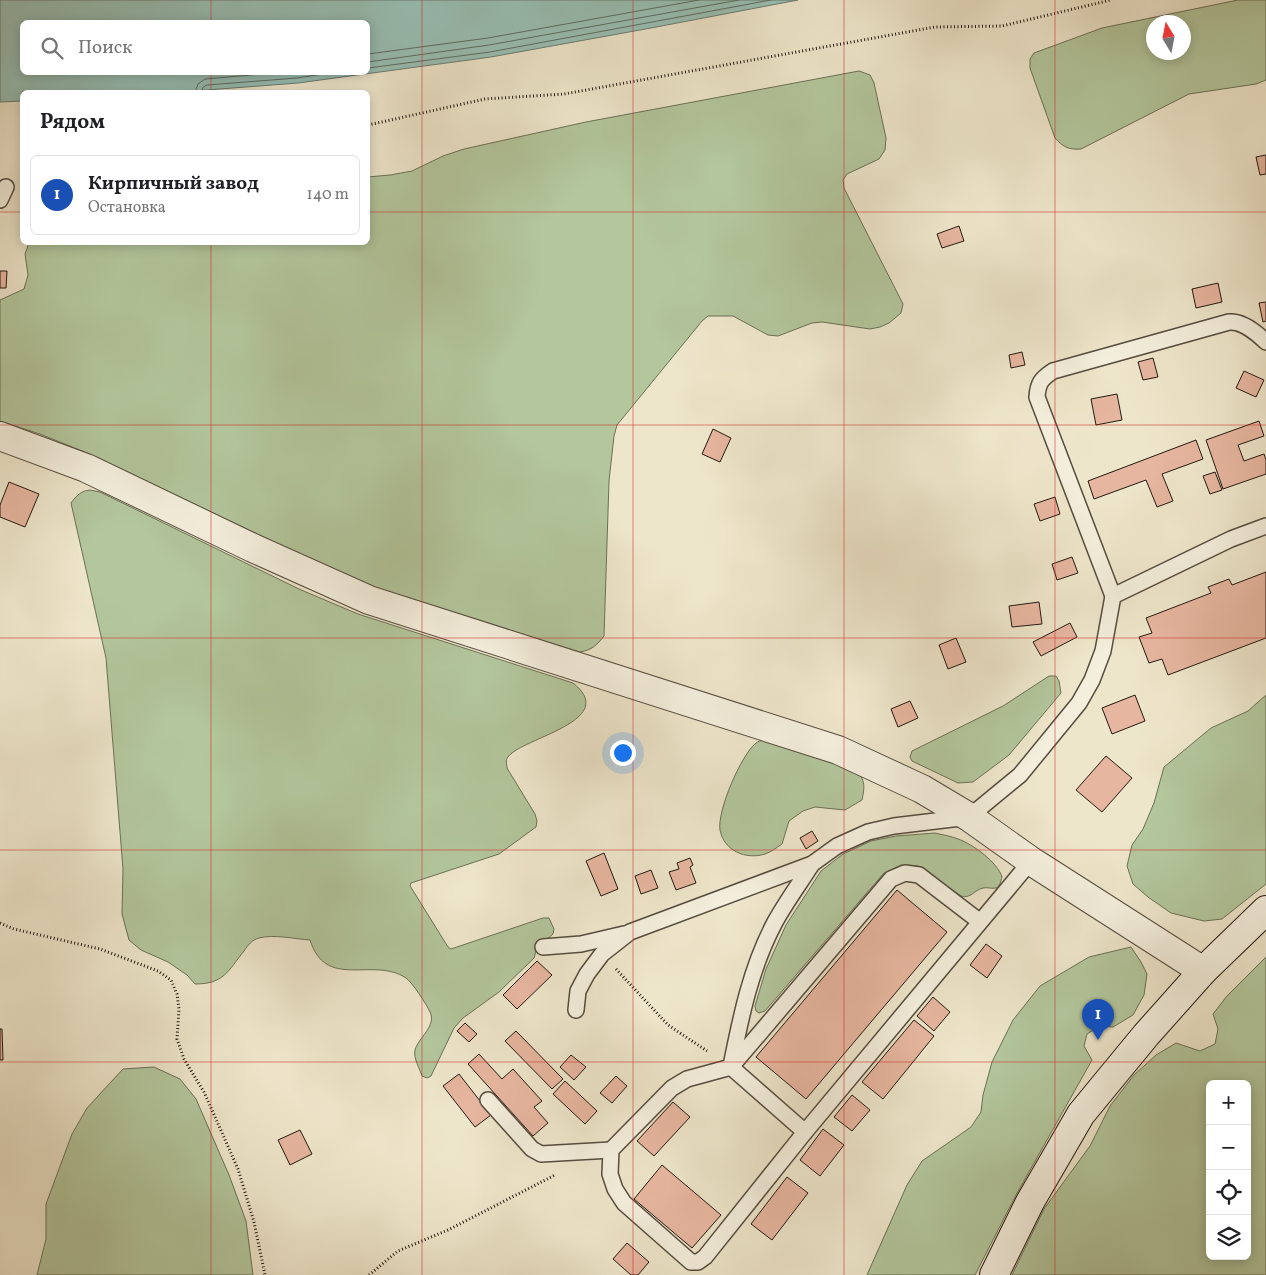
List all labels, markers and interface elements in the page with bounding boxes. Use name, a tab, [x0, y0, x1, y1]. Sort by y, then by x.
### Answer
north arrow	[1146, 15, 1191, 60]
search box	[20, 20, 370, 75]
icon: search	[38, 34, 66, 62]
text: Поиск	[78, 35, 132, 61]
text: Рядом	[40, 108, 105, 137]
text: Кирпичный завод	[88, 171, 259, 197]
text: 1	[54, 184, 60, 206]
text: 140 m	[307, 184, 349, 206]
text: Остановка	[88, 197, 166, 219]
your location	[610, 740, 636, 766]
pin: 1	[1082, 999, 1114, 1040]
map controls	[1206, 1080, 1251, 1260]
button: +	[1206, 1080, 1251, 1125]
button: −	[1206, 1125, 1251, 1170]
button: locate	[1206, 1170, 1251, 1215]
button: layers	[1206, 1215, 1251, 1260]

